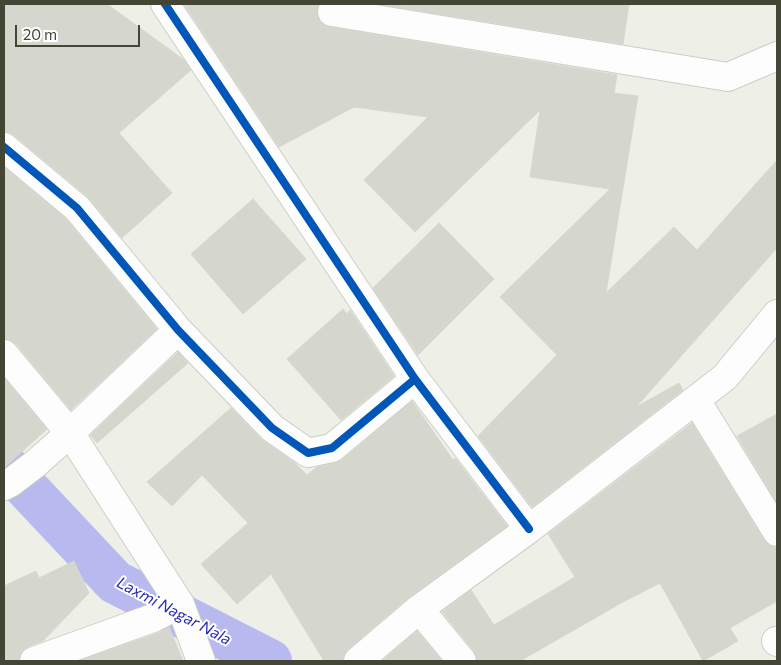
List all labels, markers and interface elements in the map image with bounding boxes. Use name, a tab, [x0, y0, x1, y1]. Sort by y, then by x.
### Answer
scale bar	[18, 15, 142, 47]
text: 20 m	[23, 25, 57, 43]
water label: Laxmi Nagar Nala	[113, 573, 235, 649]

